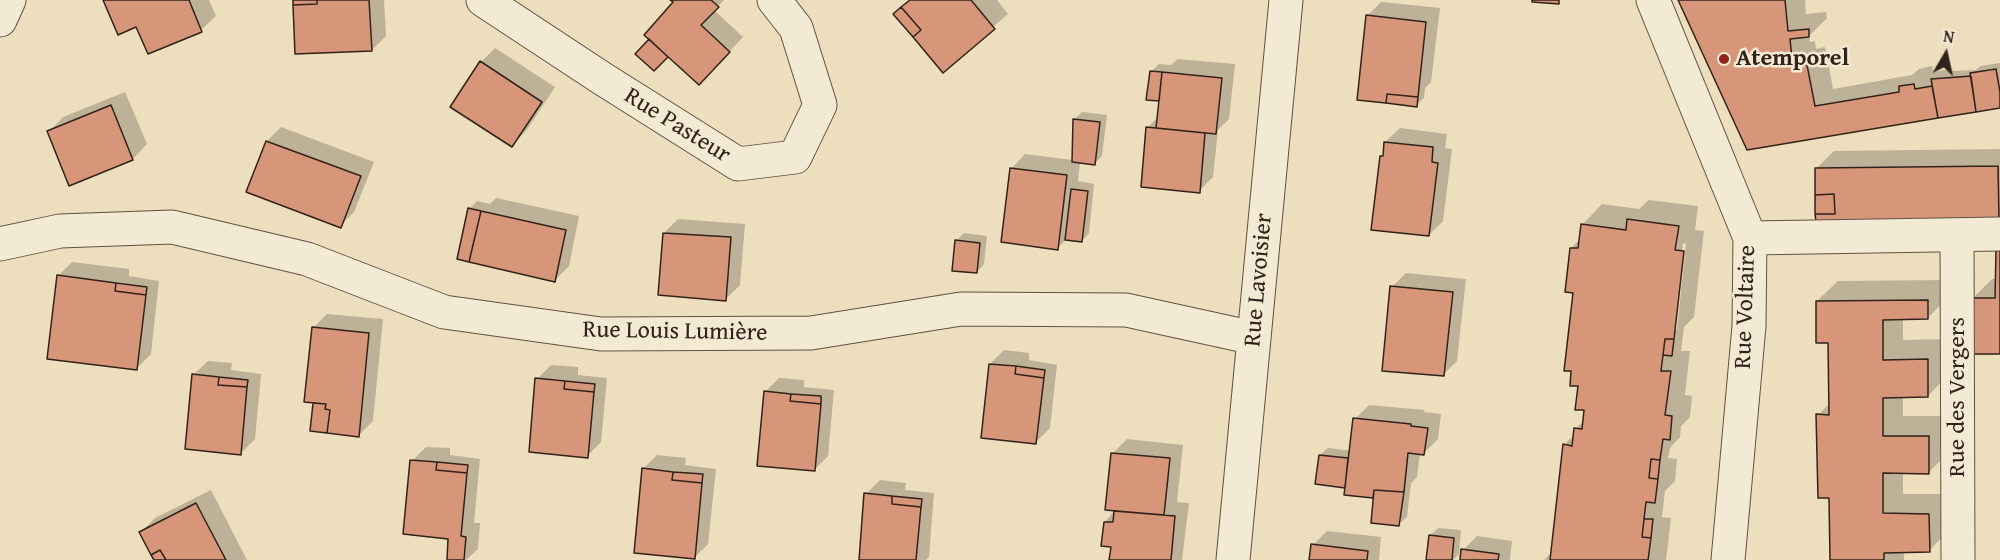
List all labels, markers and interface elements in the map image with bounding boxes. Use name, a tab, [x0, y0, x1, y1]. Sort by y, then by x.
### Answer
north arrow	[1916, 24, 1976, 84]
text: N	[1942, 24, 1956, 49]
place label: Atemporel	[1736, 45, 1849, 73]
marker: Atemporel	[1717, 52, 1731, 66]
street label: Rue Pasteur	[619, 82, 735, 170]
street label: Rue Lavoisier	[1239, 212, 1279, 348]
street label: Rue Voltaire	[1729, 245, 1763, 369]
street label: Rue Louis Lumière	[582, 316, 768, 348]
street label: Rue des Vergers	[1944, 317, 1972, 477]

